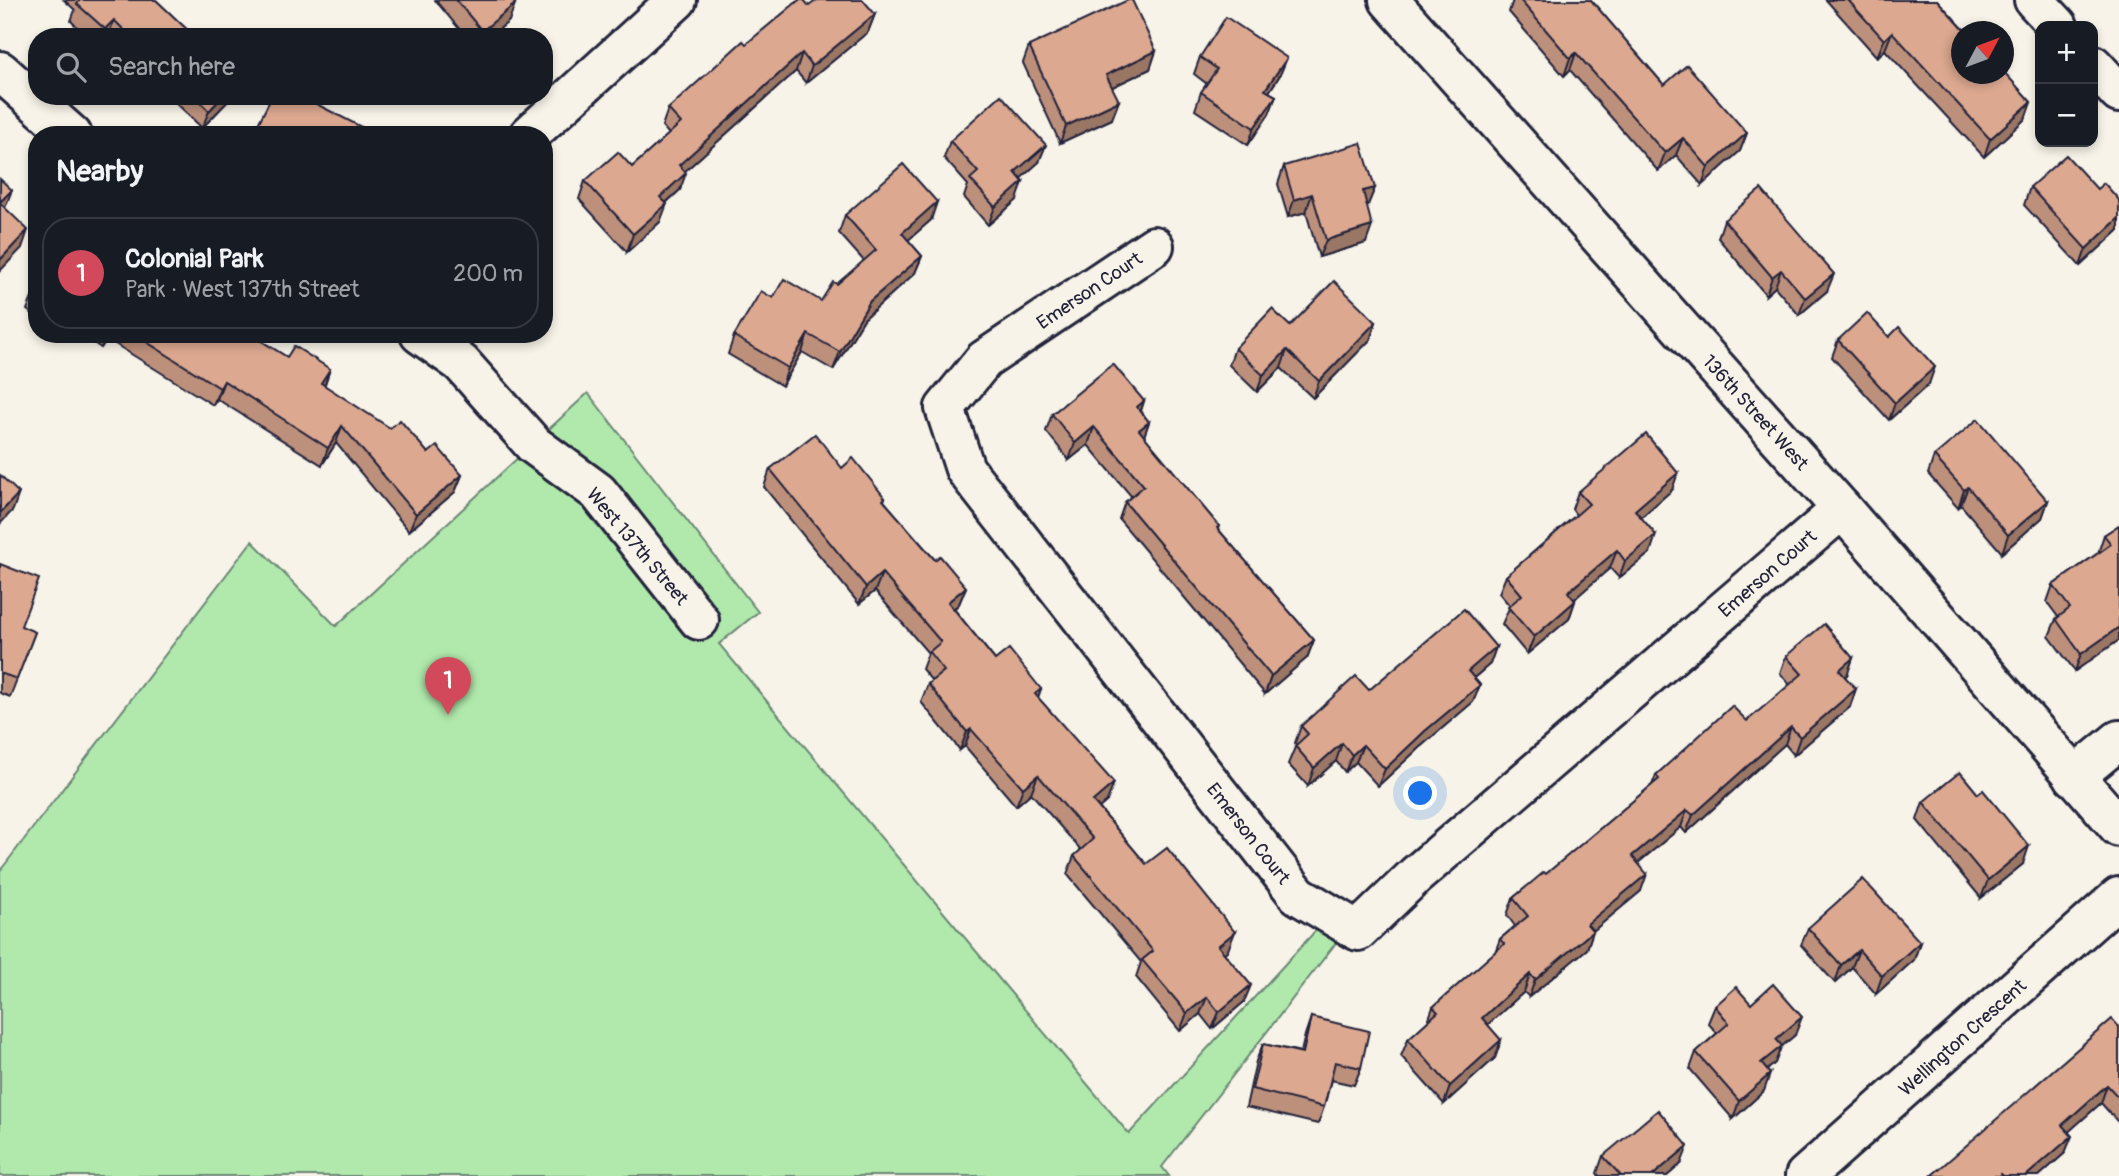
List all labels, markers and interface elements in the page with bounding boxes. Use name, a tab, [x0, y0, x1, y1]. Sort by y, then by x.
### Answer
north arrow	[1951, 21, 2014, 84]
map controls	[2035, 21, 2098, 147]
button: +	[2035, 21, 2098, 84]
search box	[28, 28, 553, 105]
icon: search	[52, 48, 90, 86]
text: Search here	[108, 51, 235, 83]
button: −	[2035, 84, 2098, 147]
text: Nearby	[56, 153, 143, 190]
text: Colonial Park	[125, 243, 264, 275]
street label: Emerson Court	[1032, 247, 1147, 335]
text: 1	[77, 259, 86, 288]
text: 200 m	[453, 259, 523, 288]
text: Park · West 137th Street	[125, 275, 360, 304]
street label: 136th Street West	[1697, 350, 1814, 476]
street label: West 137th Street	[581, 483, 694, 611]
street label: Emerson Court	[1714, 524, 1822, 623]
pin: 1	[425, 657, 471, 715]
your location	[1403, 776, 1437, 810]
street label: Emerson Court	[1201, 778, 1295, 889]
street label: Wellington Crescent	[1894, 974, 2032, 1101]

